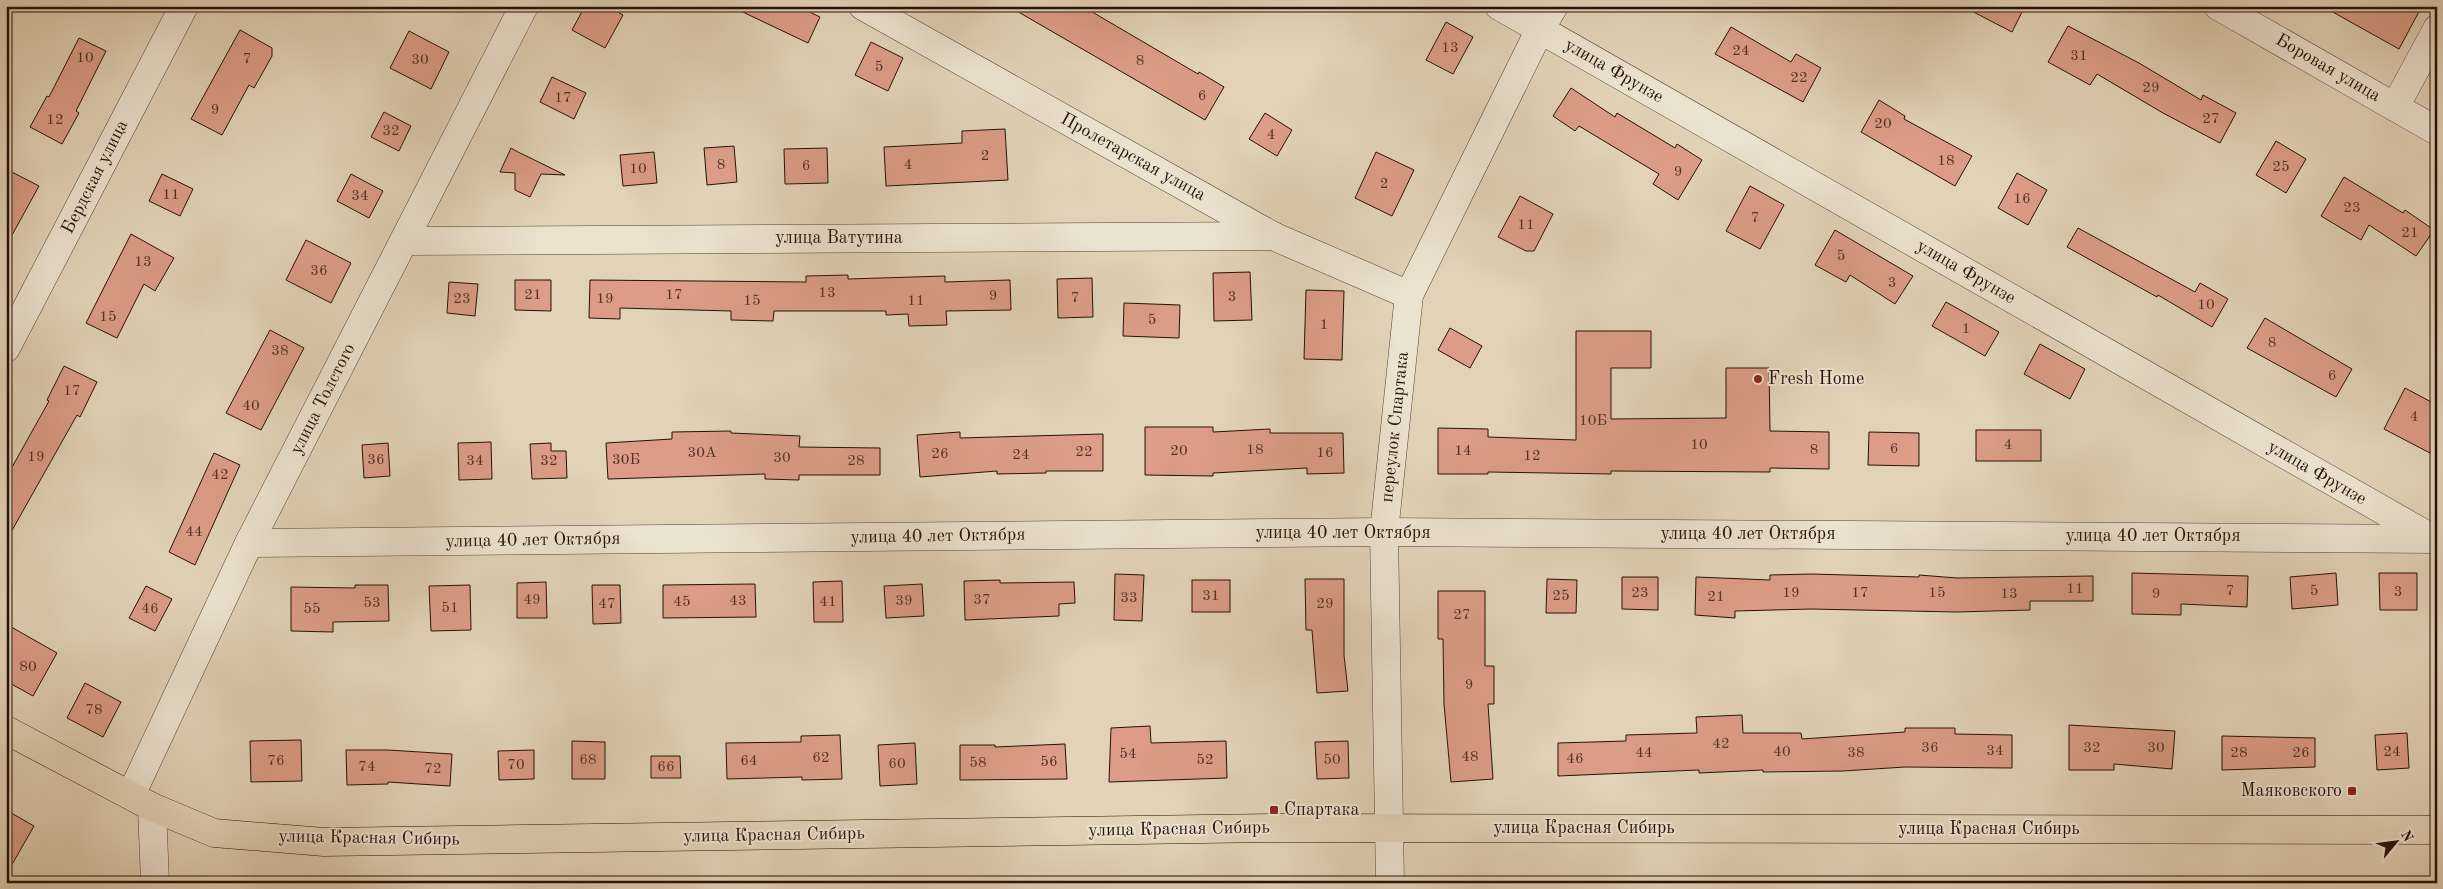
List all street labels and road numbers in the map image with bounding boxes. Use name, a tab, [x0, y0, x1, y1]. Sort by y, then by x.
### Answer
street label: Боровая улица	[2272, 31, 2384, 105]
street label: улица Фрунзе	[1562, 36, 1666, 106]
street label: Пролетарская улица	[1057, 110, 1209, 204]
street label: Бердская улица	[59, 117, 131, 237]
street label: улица Ватутина	[775, 229, 903, 247]
street label: улица Фрунзе	[1914, 237, 2018, 307]
street label: улица Толстого	[287, 341, 359, 457]
street label: переулок Спартака	[1378, 350, 1412, 503]
street label: улица Фрунзе	[2265, 438, 2369, 508]
street label: улица 40 лет Октября	[1256, 524, 1431, 542]
street label: улица 40 лет Октября	[850, 525, 1026, 547]
street label: улица 40 лет Октября	[1661, 525, 1836, 543]
street label: улица 40 лет Октября	[2066, 527, 2241, 545]
street label: улица 40 лет Октября	[445, 529, 621, 551]
street label: улица Красная Сибирь	[1088, 818, 1270, 840]
street label: улица Красная Сибирь	[1493, 819, 1675, 837]
street label: улица Красная Сибирь	[1898, 820, 2080, 838]
street label: улица Красная Сибирь	[683, 824, 865, 846]
street label: улица Красная Сибирь	[278, 827, 460, 849]

